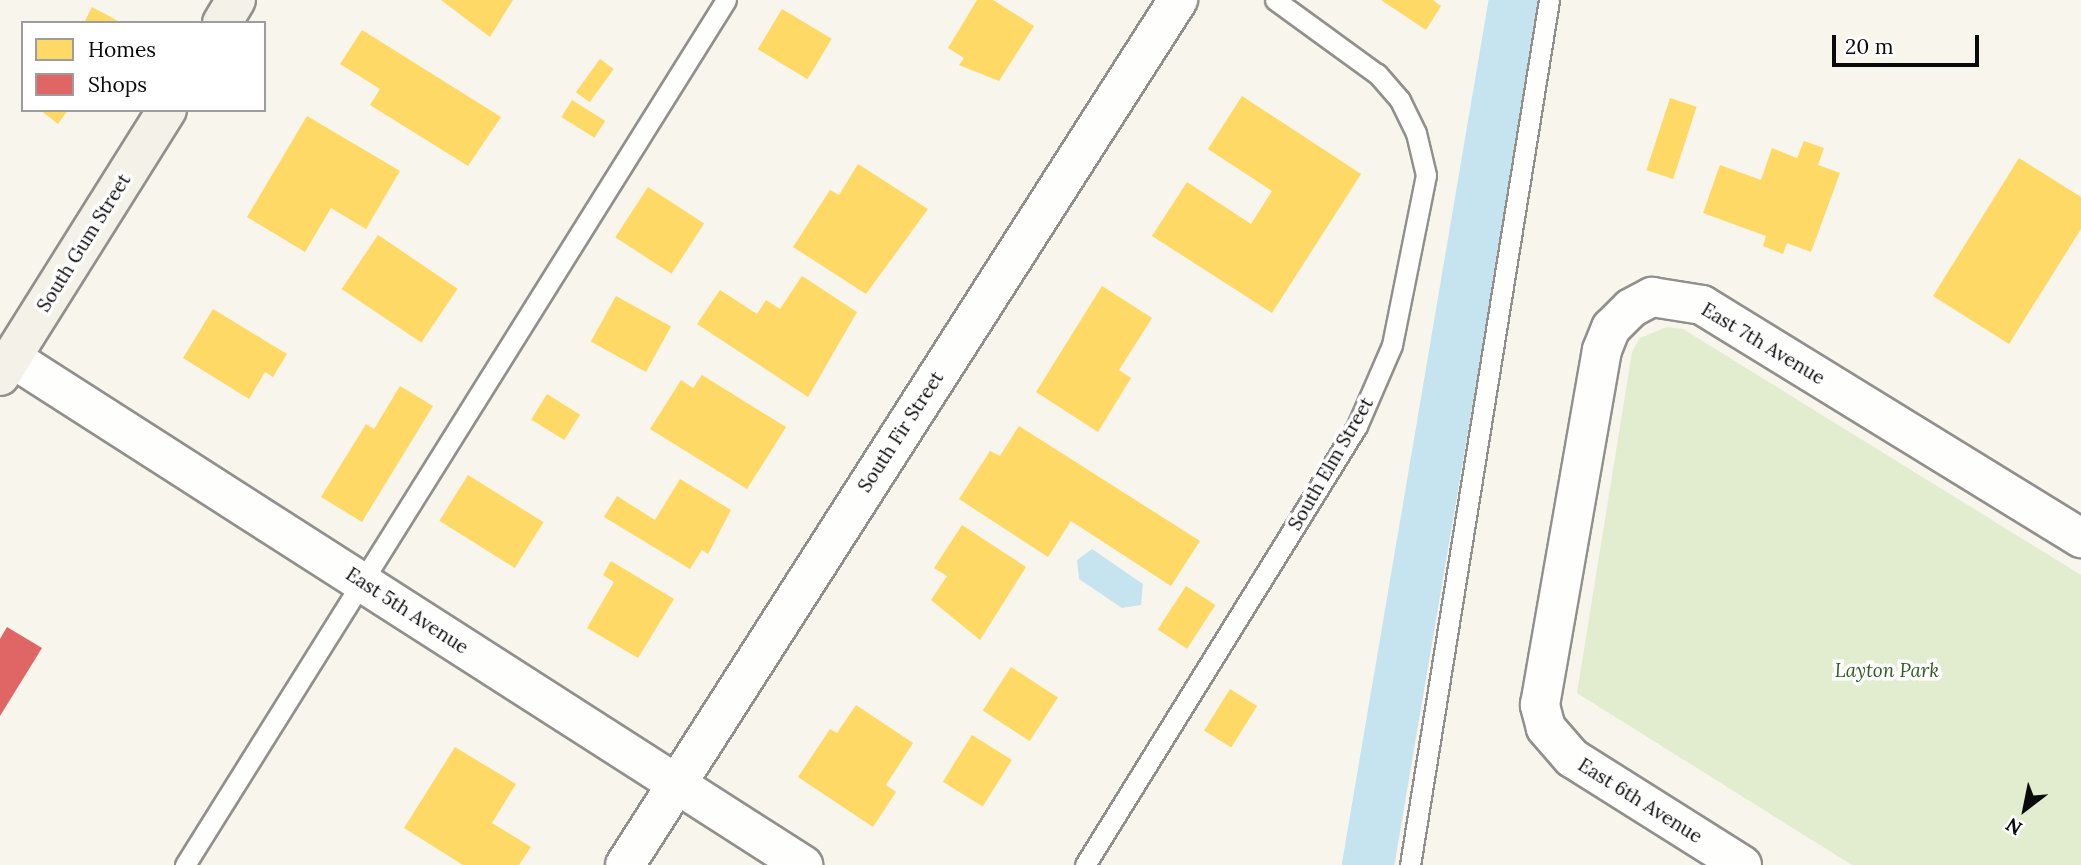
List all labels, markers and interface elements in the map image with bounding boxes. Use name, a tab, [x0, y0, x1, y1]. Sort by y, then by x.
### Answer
legend	[21, 21, 266, 112]
scale bar	[1836, 21, 1983, 65]
text: 20 m	[1845, 33, 1894, 60]
text: Homes	[88, 36, 156, 63]
text: Shops	[88, 71, 147, 98]
street label: South Gum Street	[32, 170, 136, 316]
street label: East 7th Avenue	[1697, 298, 1829, 390]
street label: South Fir Street	[853, 367, 949, 497]
street label: South Elm Street	[1284, 393, 1378, 535]
street label: East 5th Avenue	[342, 563, 472, 659]
park label: Layton Park	[1835, 660, 1939, 682]
street label: East 6th Avenue	[1574, 754, 1706, 848]
north arrow	[1990, 774, 2060, 844]
text: N	[2001, 813, 2026, 841]

